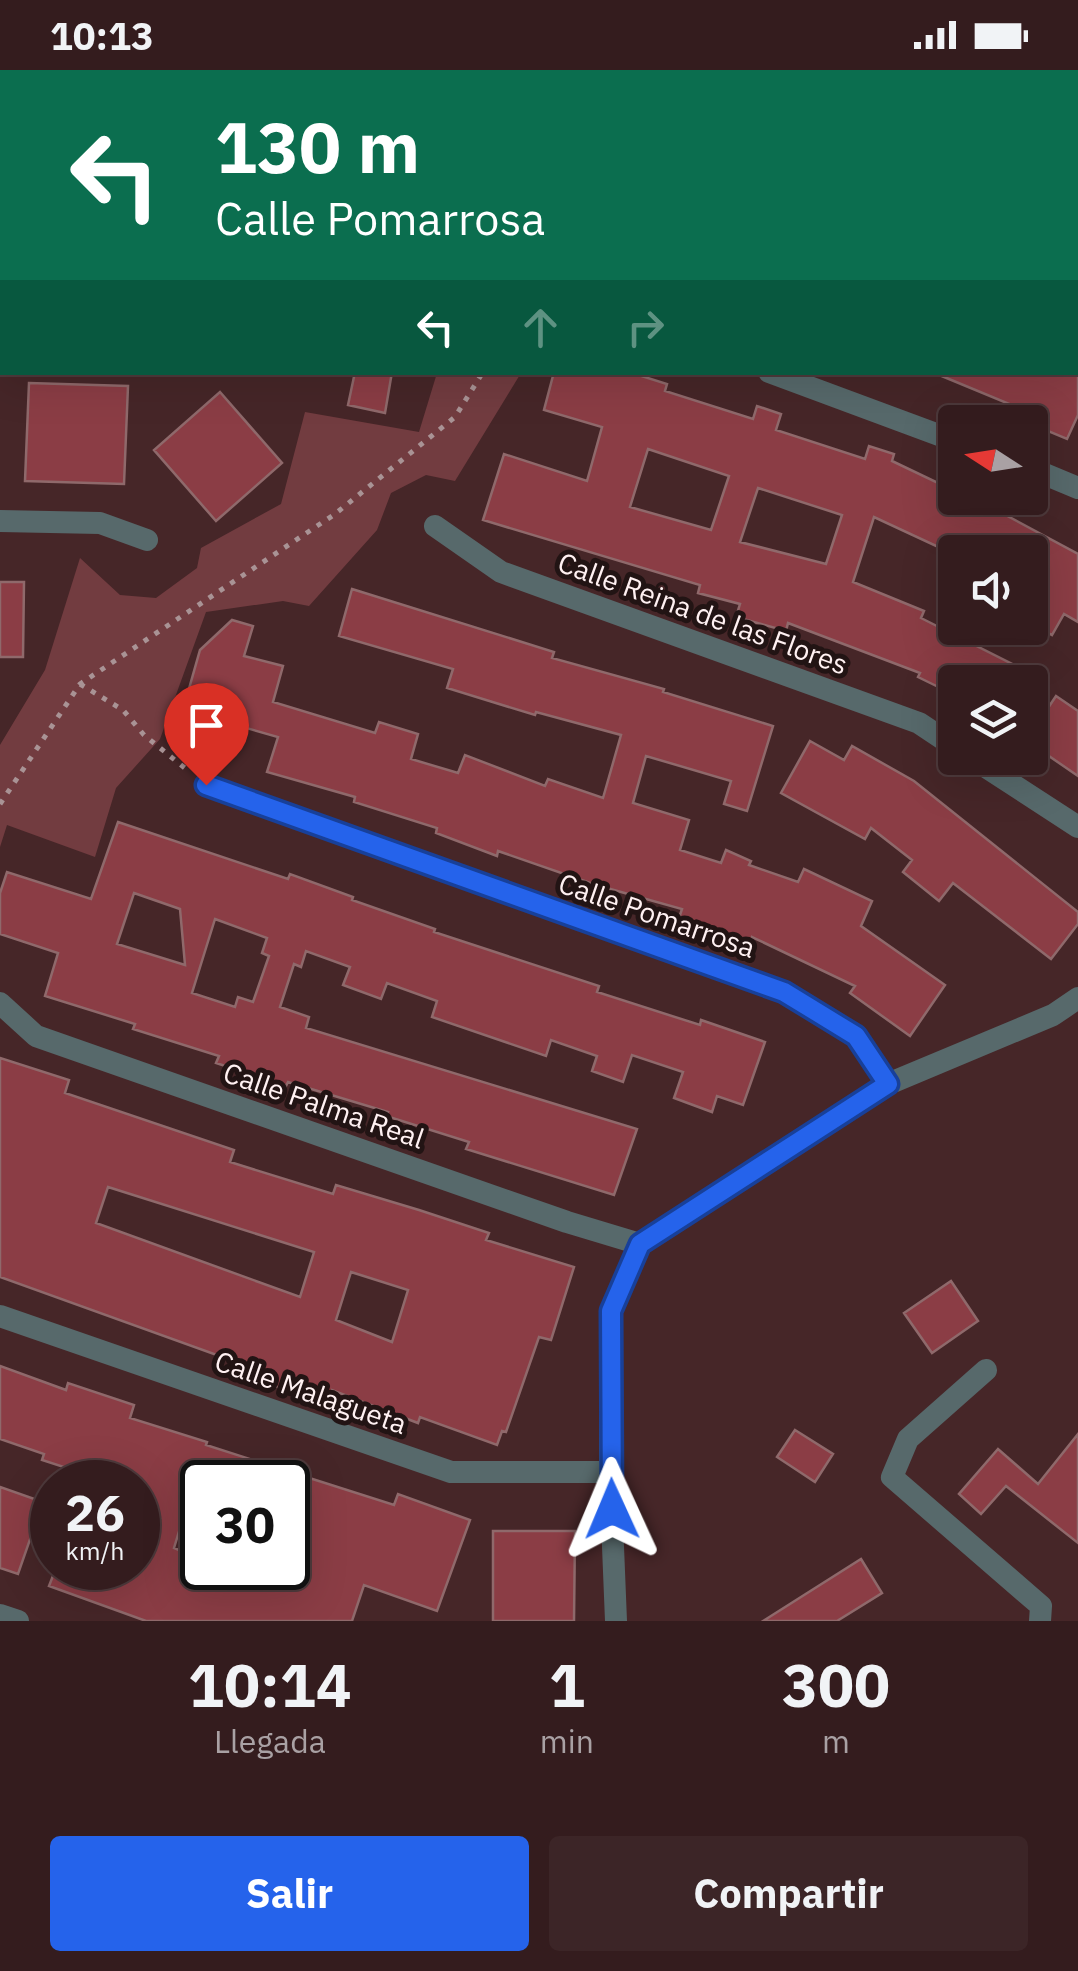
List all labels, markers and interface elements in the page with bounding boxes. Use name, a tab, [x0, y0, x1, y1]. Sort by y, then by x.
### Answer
text: 10:13	[50, 11, 154, 60]
text: 130 m	[215, 101, 420, 192]
icon: left	[50, 110, 180, 240]
text: Calle Pomarrosa	[215, 189, 545, 247]
icon: left	[408, 300, 463, 355]
icon: ahead	[513, 300, 568, 355]
icon: right	[618, 300, 673, 355]
north arrow	[938, 405, 1048, 515]
map controls	[938, 405, 1048, 775]
button: sound	[938, 535, 1048, 645]
street label: Calle Reina de las Flores	[553, 543, 853, 683]
button: layers	[938, 665, 1048, 775]
pin	[164, 683, 249, 786]
icon: arrive	[179, 698, 234, 753]
street label: Calle Pomarrosa	[554, 864, 760, 966]
street label: Calle Palma Real	[219, 1053, 429, 1157]
street label: Calle Malagueta	[210, 1342, 412, 1442]
position arrow	[560, 1457, 664, 1561]
speed limit sign: 30	[180, 1460, 310, 1590]
text: 26	[65, 1480, 125, 1545]
text: km/h	[66, 1534, 124, 1567]
text: 10:14	[188, 1645, 352, 1724]
text: 1	[549, 1645, 585, 1724]
text: 300	[782, 1645, 890, 1724]
text: Llegada	[214, 1720, 326, 1762]
text: min	[540, 1720, 594, 1762]
text: m	[822, 1720, 850, 1762]
button: Salir	[50, 1836, 529, 1951]
button: Compartir	[549, 1836, 1028, 1951]

